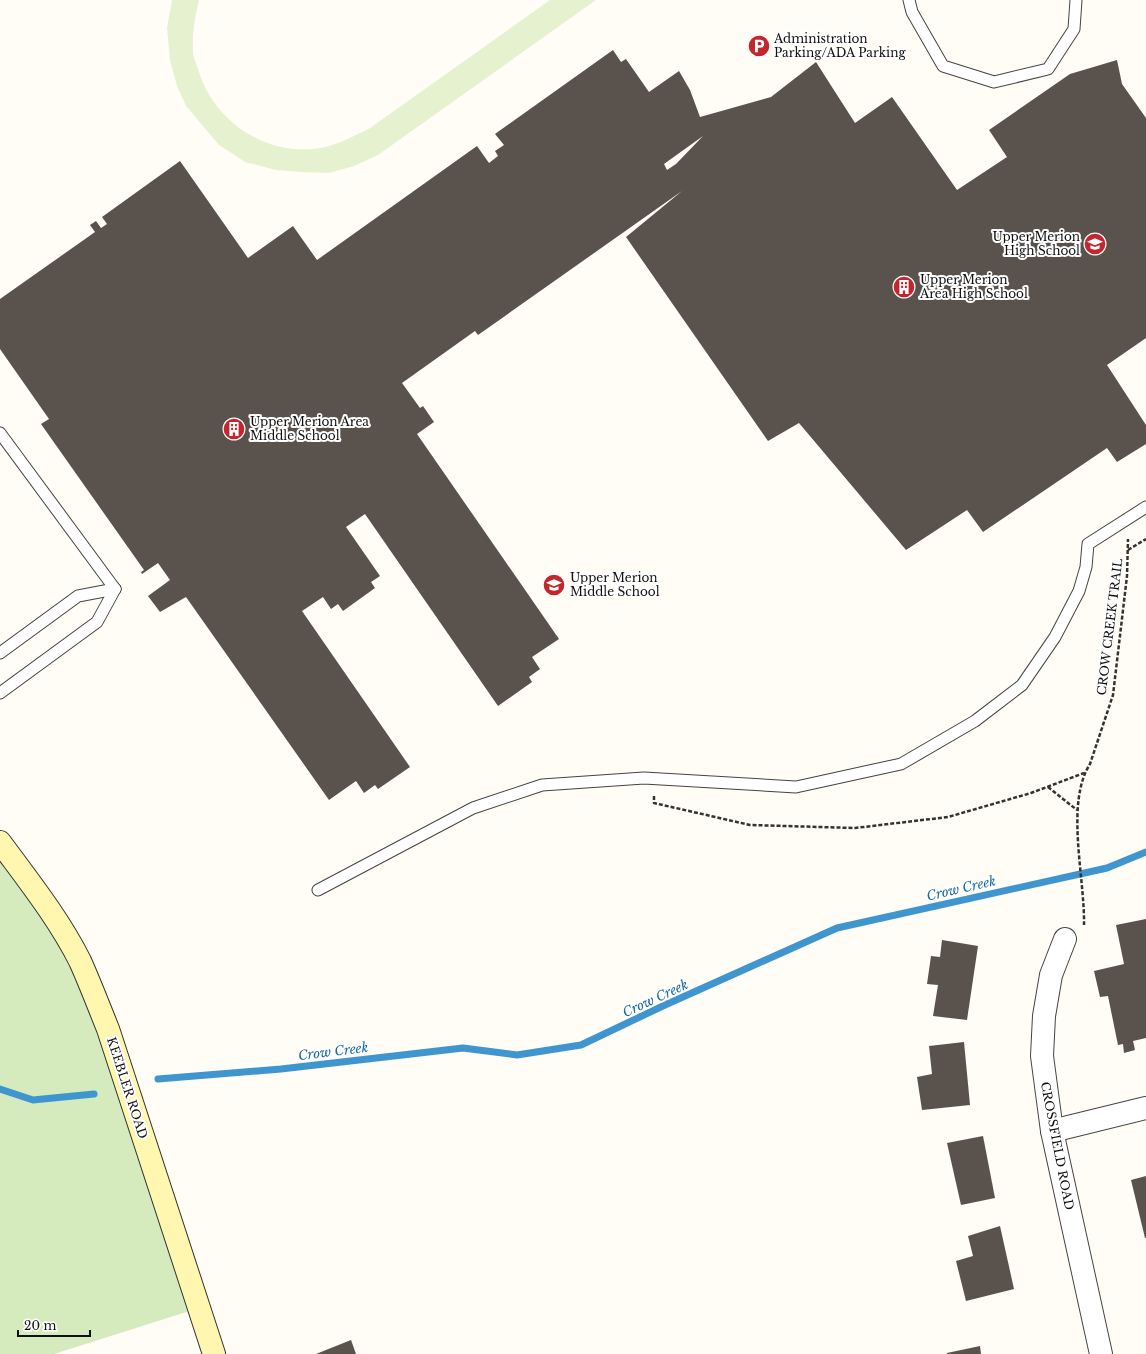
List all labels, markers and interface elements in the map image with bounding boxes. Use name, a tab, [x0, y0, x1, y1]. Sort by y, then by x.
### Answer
place label: Administration Parking/ADA Parking	[773, 31, 906, 60]
parking icon: Administration Parking/ADA Parking	[746, 33, 772, 59]
place label: Upper Merion High School	[992, 229, 1080, 258]
school or university icon: Upper Merion High School	[1082, 231, 1108, 257]
place label: Upper Merion Area High School	[919, 272, 1028, 301]
building icon: Upper Merion Area High School	[891, 274, 917, 300]
place label: Upper Merion Area Middle School	[250, 414, 369, 443]
building icon: Upper Merion Area Middle School	[221, 416, 247, 442]
street label: CROW CREEK TRAIL	[1094, 557, 1125, 696]
place label: Upper Merion Middle School	[570, 570, 660, 599]
school or university icon: Upper Merion Middle School	[541, 572, 567, 598]
water label: Crow Creek	[925, 872, 998, 905]
water label: Crow Creek	[620, 976, 691, 1021]
street label: KEEBLER ROAD	[104, 1035, 151, 1141]
water label: Crow Creek	[297, 1039, 369, 1064]
street label: CROSSFIELD ROAD	[1038, 1081, 1077, 1211]
scale bar	[18, 1312, 90, 1338]
text: 20 m	[24, 1318, 56, 1333]

